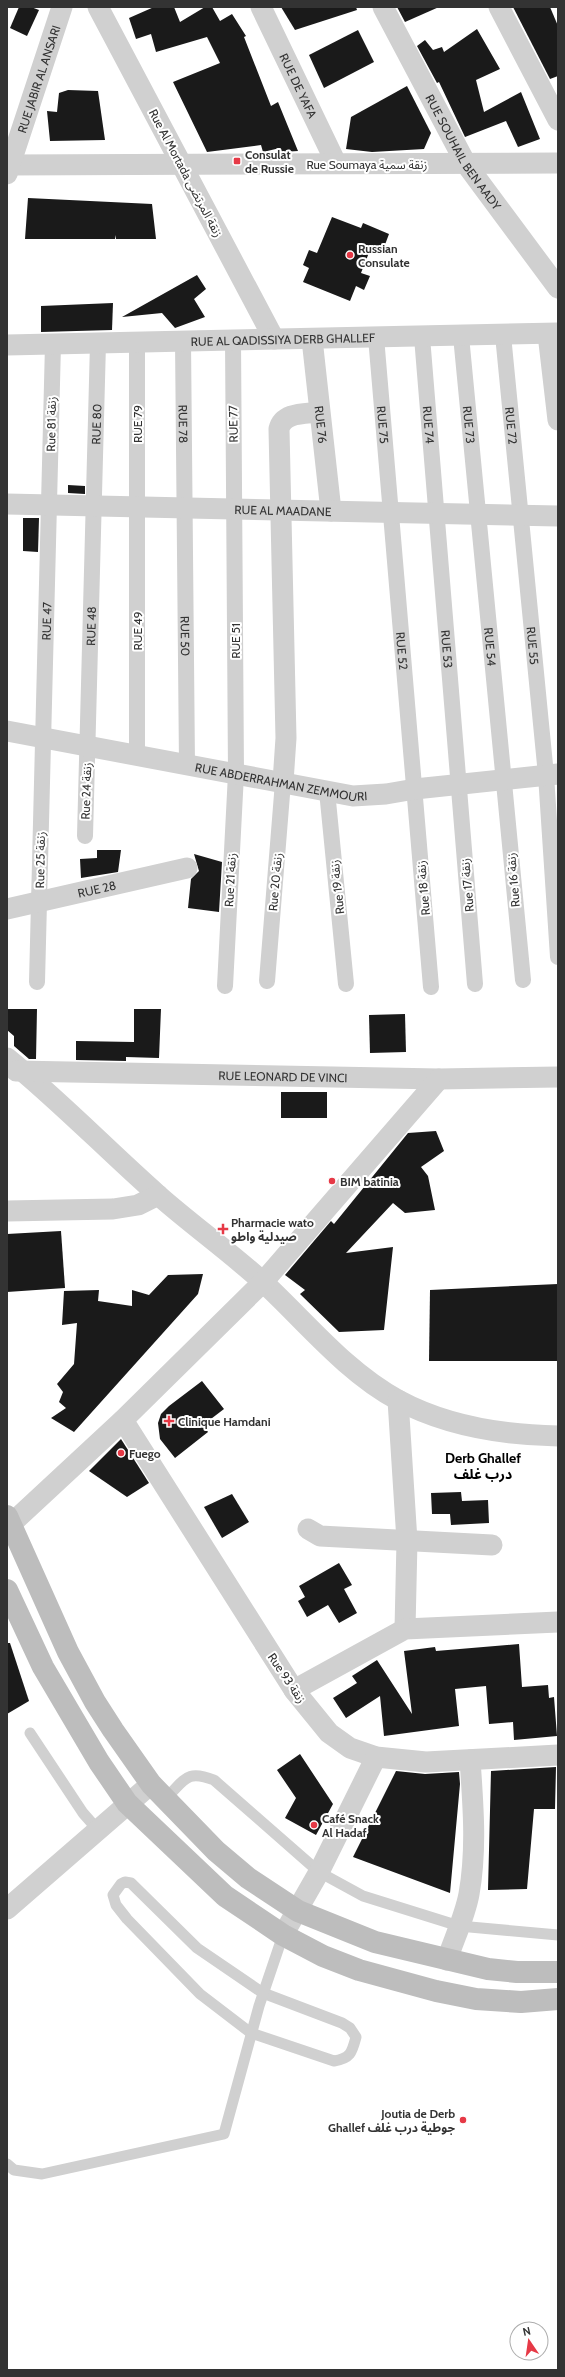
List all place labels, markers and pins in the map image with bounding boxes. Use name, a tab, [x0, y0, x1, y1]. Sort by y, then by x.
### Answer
place label: Consulat de Russie	[245, 147, 294, 176]
marker: Consulat de Russie	[232, 156, 242, 166]
place label: Russian Consulate	[358, 241, 410, 270]
marker: Russian Consulate	[345, 250, 355, 260]
place label: BIM batinia	[340, 1174, 399, 1189]
marker: BIM batinia	[327, 1176, 337, 1186]
place label: Pharmacie wato صيدلية واطو	[231, 1215, 314, 1244]
marker: Pharmacie wato صيدلية واطو	[218, 1224, 228, 1234]
place label: Clinique Hamdani	[178, 1414, 271, 1429]
marker: Clinique Hamdani	[163, 1415, 175, 1427]
place label: Fuego	[129, 1446, 161, 1461]
marker: Fuego	[116, 1448, 126, 1458]
place label: Café Snack Al Hadaf	[322, 1811, 379, 1840]
marker: Café Snack Al Hadaf	[309, 1820, 319, 1830]
place label: Joutia de Derb Ghallef جوطية درب غلف	[328, 2106, 455, 2135]
marker: Joutia de Derb Ghallef جوطية درب غلف	[458, 2115, 468, 2125]

